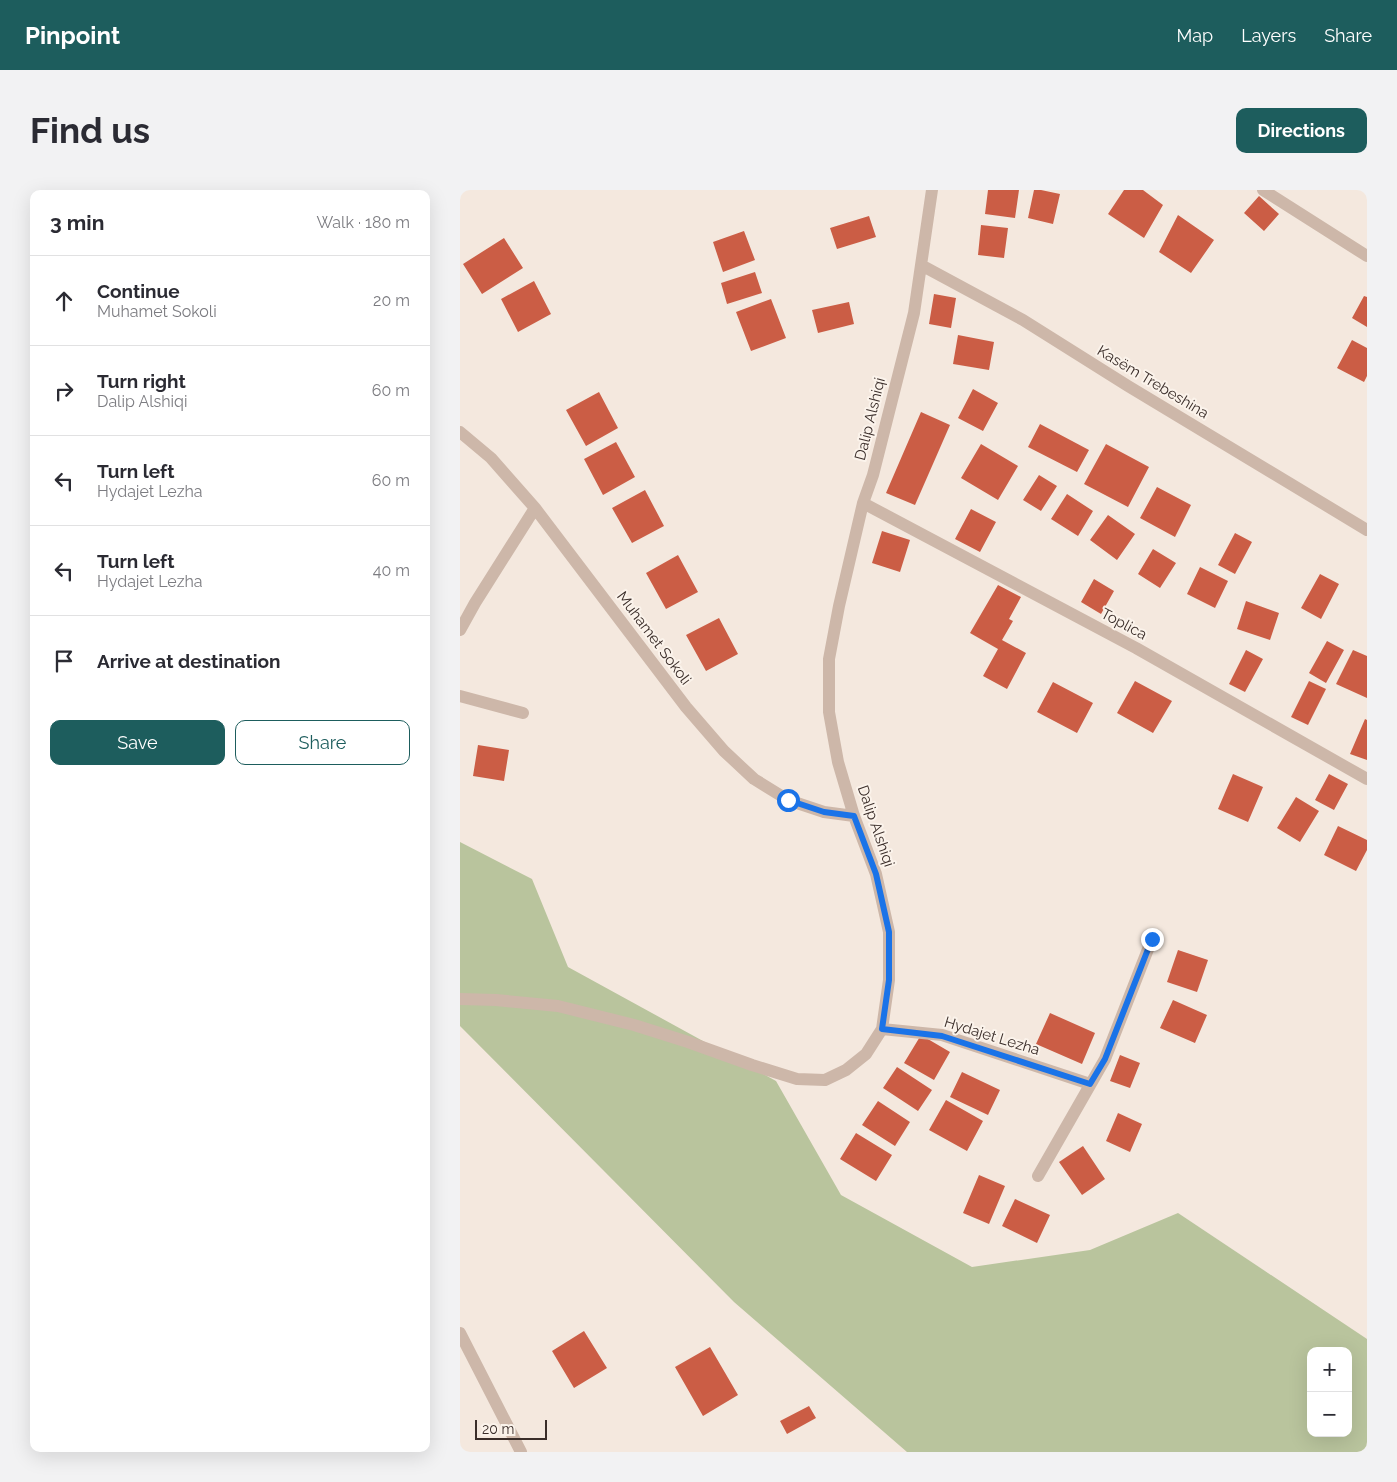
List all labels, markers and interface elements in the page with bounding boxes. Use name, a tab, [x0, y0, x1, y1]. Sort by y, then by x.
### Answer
text: Pinpoint	[25, 21, 120, 50]
text: Map	[1177, 25, 1213, 46]
text: Layers	[1241, 25, 1296, 46]
text: Share	[1324, 25, 1372, 46]
button: Directions	[1236, 108, 1367, 153]
text: Find us	[30, 110, 150, 151]
text: 3 min	[50, 210, 104, 235]
text: Walk · 180 m	[316, 213, 410, 232]
text: Continue	[97, 280, 180, 302]
icon: ahead	[50, 287, 78, 315]
text: 20 m	[373, 291, 410, 310]
text: Muhamet Sokoli	[97, 302, 217, 321]
street label: Kasëm Trebeshina	[1094, 342, 1212, 422]
text: Turn right	[97, 370, 186, 392]
street label: Dalip Alshiqi	[851, 376, 889, 462]
icon: right	[50, 377, 78, 405]
text: 60 m	[372, 381, 410, 400]
text: Dalip Alshiqi	[97, 392, 187, 411]
text: Turn left	[97, 460, 174, 482]
icon: left	[50, 467, 78, 495]
text: 60 m	[372, 471, 410, 490]
text: Hydajet Lezha	[97, 482, 203, 501]
text: Turn left	[97, 550, 174, 572]
icon: left	[50, 557, 78, 585]
text: 40 m	[373, 561, 410, 580]
text: Hydajet Lezha	[97, 572, 203, 591]
street label: Muhamet Sokoli	[613, 588, 695, 688]
street label: Toplica	[1098, 604, 1150, 644]
icon: arrive	[50, 647, 78, 675]
text: Arrive at destination	[97, 650, 281, 672]
button: Save	[50, 720, 225, 765]
button: Share	[235, 720, 410, 765]
street label: Dalip Alshiqi	[854, 783, 898, 869]
route start	[777, 789, 800, 812]
route end	[1141, 928, 1164, 951]
street label: Hydajet Lezha	[942, 1013, 1042, 1059]
map controls	[1307, 1347, 1352, 1437]
button: +	[1307, 1347, 1352, 1392]
button: −	[1307, 1392, 1352, 1437]
scale bar	[475, 1417, 548, 1440]
text: 20 m	[482, 1421, 514, 1437]

